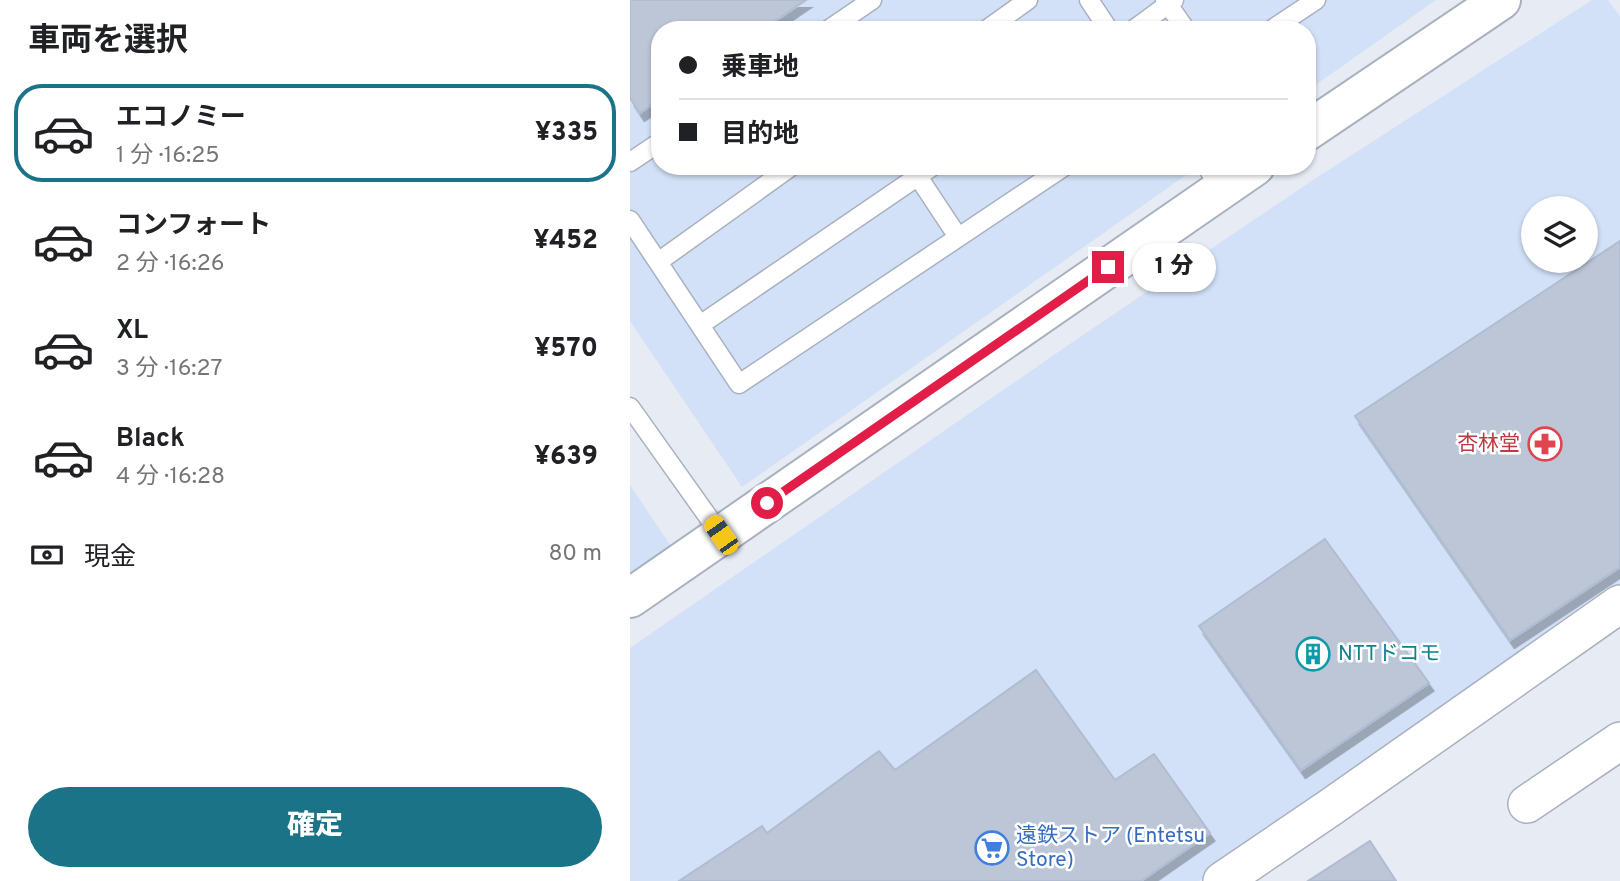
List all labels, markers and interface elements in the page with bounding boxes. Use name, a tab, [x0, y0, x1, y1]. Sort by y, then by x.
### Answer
text: 車両を選択	[28, 22, 188, 62]
text: 乗車地	[721, 52, 799, 85]
icon: car	[32, 102, 95, 165]
text: エコノミー	[116, 102, 246, 135]
text: ¥335	[535, 117, 598, 150]
text: 目的地	[721, 119, 799, 152]
text: 1 分 · 16:25	[116, 142, 220, 171]
map controls	[1521, 196, 1598, 273]
button: layers	[1521, 196, 1598, 273]
icon: car	[32, 210, 95, 273]
text: コンフォート	[116, 210, 271, 243]
text: ¥452	[533, 225, 598, 258]
callout: 1 分	[1133, 243, 1216, 292]
text: 2 分 · 16:26	[116, 250, 225, 279]
route end	[1092, 251, 1124, 283]
text: 1 分	[1155, 253, 1193, 282]
text: XL	[116, 315, 148, 348]
icon: car	[32, 318, 95, 381]
text: ¥570	[534, 333, 598, 366]
text: 3 分 · 16:27	[116, 355, 222, 384]
text: Black	[116, 423, 185, 456]
pharmacy icon: 杏林堂	[1526, 425, 1564, 463]
icon: car	[32, 426, 95, 489]
place label: 杏林堂	[1457, 431, 1520, 458]
text: ¥639	[534, 441, 598, 474]
text: 4 分 · 16:28	[116, 463, 225, 492]
route start	[751, 487, 783, 519]
car	[701, 512, 742, 558]
icon: cash	[28, 536, 66, 574]
text: 80 m	[549, 540, 602, 569]
text: 現金	[84, 542, 136, 575]
building icon: NTTドコモ	[1294, 635, 1332, 673]
place label: NTTドコモ	[1338, 641, 1440, 668]
button: 確定	[28, 787, 602, 867]
place label: 遠鉄ストア (Entetsu Store)	[1016, 823, 1205, 874]
supermarket icon: 遠鉄ストア (Entetsu Store)	[973, 829, 1011, 867]

